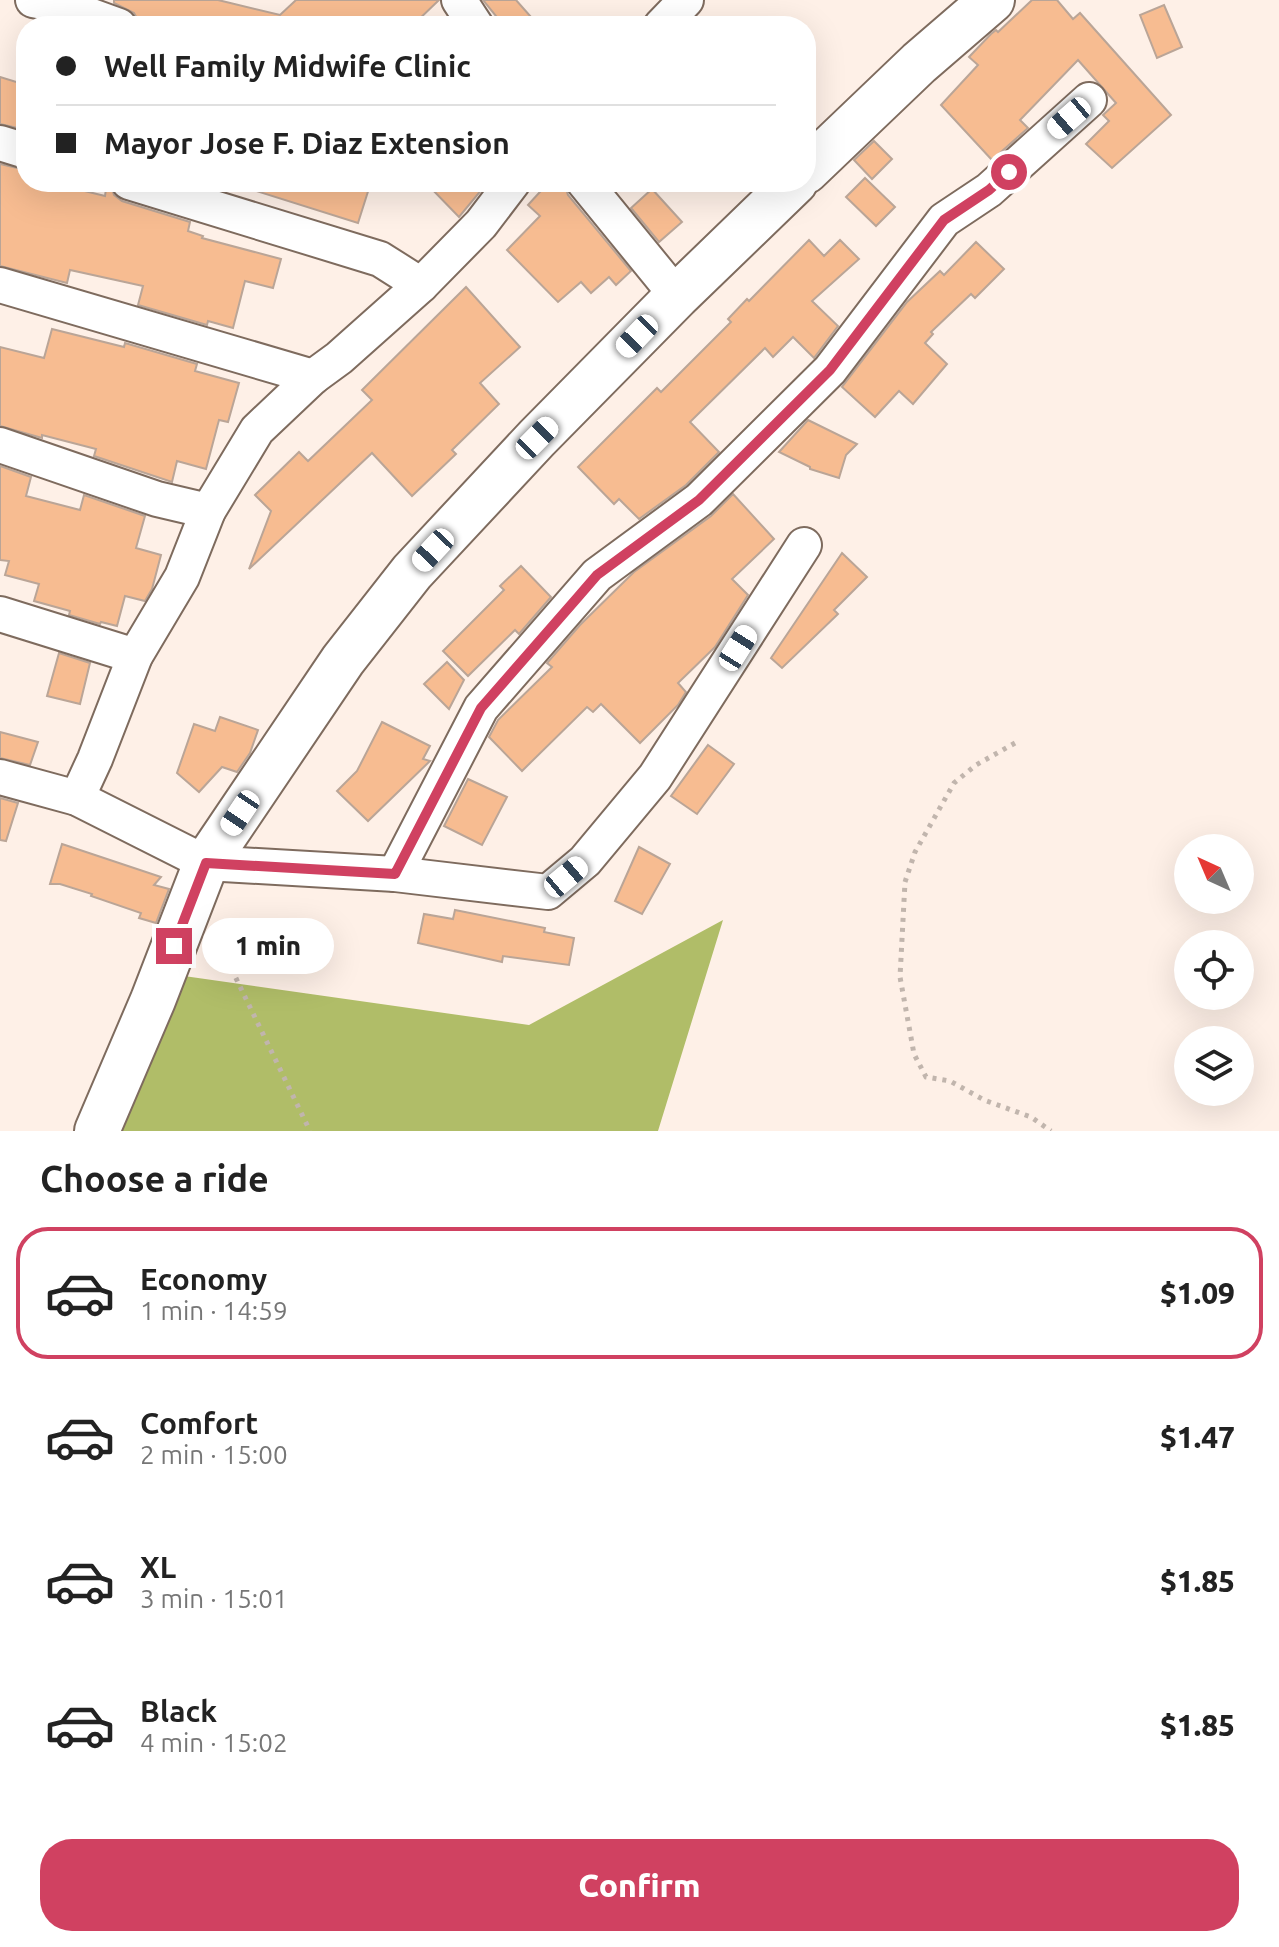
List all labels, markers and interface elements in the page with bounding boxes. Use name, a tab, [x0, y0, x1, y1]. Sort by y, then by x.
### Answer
text: Well Family Midwife Clinic	[104, 49, 471, 83]
car	[1043, 93, 1095, 143]
text: Mayor Jose F. Diaz Extension	[104, 126, 510, 160]
route start	[991, 154, 1027, 190]
car	[612, 310, 662, 362]
car	[512, 413, 562, 463]
car	[408, 524, 458, 576]
car	[715, 621, 761, 675]
car	[217, 786, 263, 840]
north arrow	[1174, 834, 1254, 914]
map controls	[1174, 834, 1254, 1106]
car	[540, 852, 592, 902]
callout: 1 min	[202, 918, 334, 974]
route end	[156, 928, 192, 964]
button: locate	[1174, 930, 1254, 1010]
text: 1 min	[235, 931, 301, 960]
button: layers	[1174, 1026, 1254, 1106]
text: Choose a ride	[40, 1158, 269, 1199]
icon: car	[44, 1257, 116, 1329]
text: Economy	[140, 1262, 267, 1296]
text: $1.09	[1160, 1276, 1235, 1310]
text: 1 min · 14:59	[140, 1296, 288, 1325]
icon: car	[44, 1401, 116, 1473]
text: Comfort	[140, 1406, 258, 1440]
text: $1.47	[1160, 1420, 1235, 1454]
text: 2 min · 15:00	[140, 1440, 288, 1469]
icon: car	[44, 1545, 116, 1617]
text: XL	[140, 1550, 176, 1584]
text: $1.85	[1160, 1564, 1235, 1598]
text: 3 min · 15:01	[140, 1584, 288, 1613]
icon: car	[44, 1689, 116, 1761]
text: Black	[140, 1694, 217, 1728]
text: $1.85	[1160, 1708, 1235, 1742]
text: 4 min · 15:02	[140, 1728, 288, 1757]
button: Confirm	[40, 1839, 1239, 1931]

